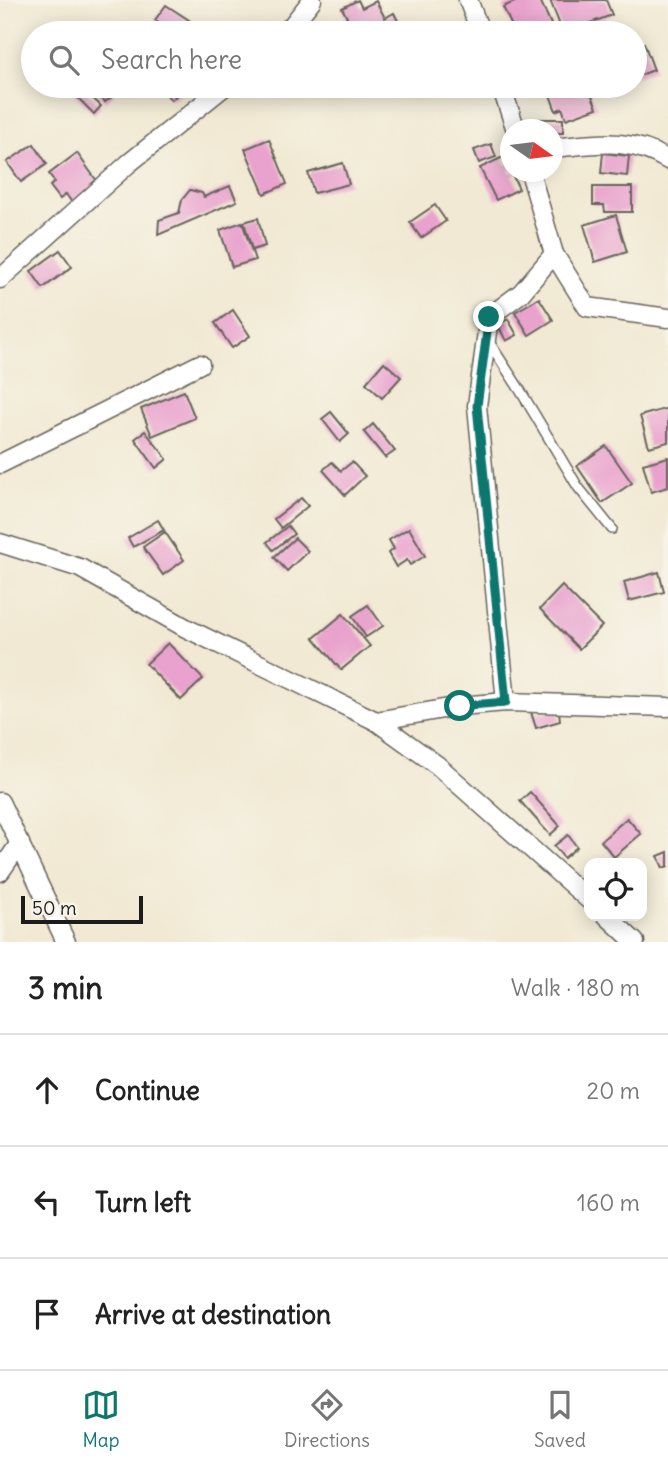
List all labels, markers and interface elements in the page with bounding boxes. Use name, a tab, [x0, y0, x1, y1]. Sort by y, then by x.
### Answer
search box	[21, 21, 647, 98]
icon: search	[45, 41, 83, 79]
text: Search here	[101, 43, 242, 76]
north arrow	[500, 119, 563, 182]
route end	[473, 301, 504, 332]
route start	[444, 690, 475, 721]
map controls	[584, 858, 647, 921]
button: locate	[584, 858, 647, 921]
scale bar	[21, 893, 144, 925]
text: 50 m	[32, 896, 77, 920]
text: 3 min	[28, 969, 103, 1007]
text: Walk · 180 m	[511, 973, 640, 1002]
icon: ahead	[28, 1071, 66, 1109]
text: Continue	[95, 1074, 200, 1107]
text: 20 m	[587, 1076, 640, 1105]
icon: left	[28, 1183, 66, 1221]
text: Turn left	[95, 1186, 191, 1219]
text: 160 m	[577, 1188, 640, 1217]
icon: arrive	[28, 1295, 66, 1333]
text: Arrive at destination	[95, 1298, 331, 1331]
tab: Map	[82, 1386, 120, 1452]
tab: Directions	[284, 1386, 370, 1452]
tab: Saved	[534, 1386, 586, 1452]

